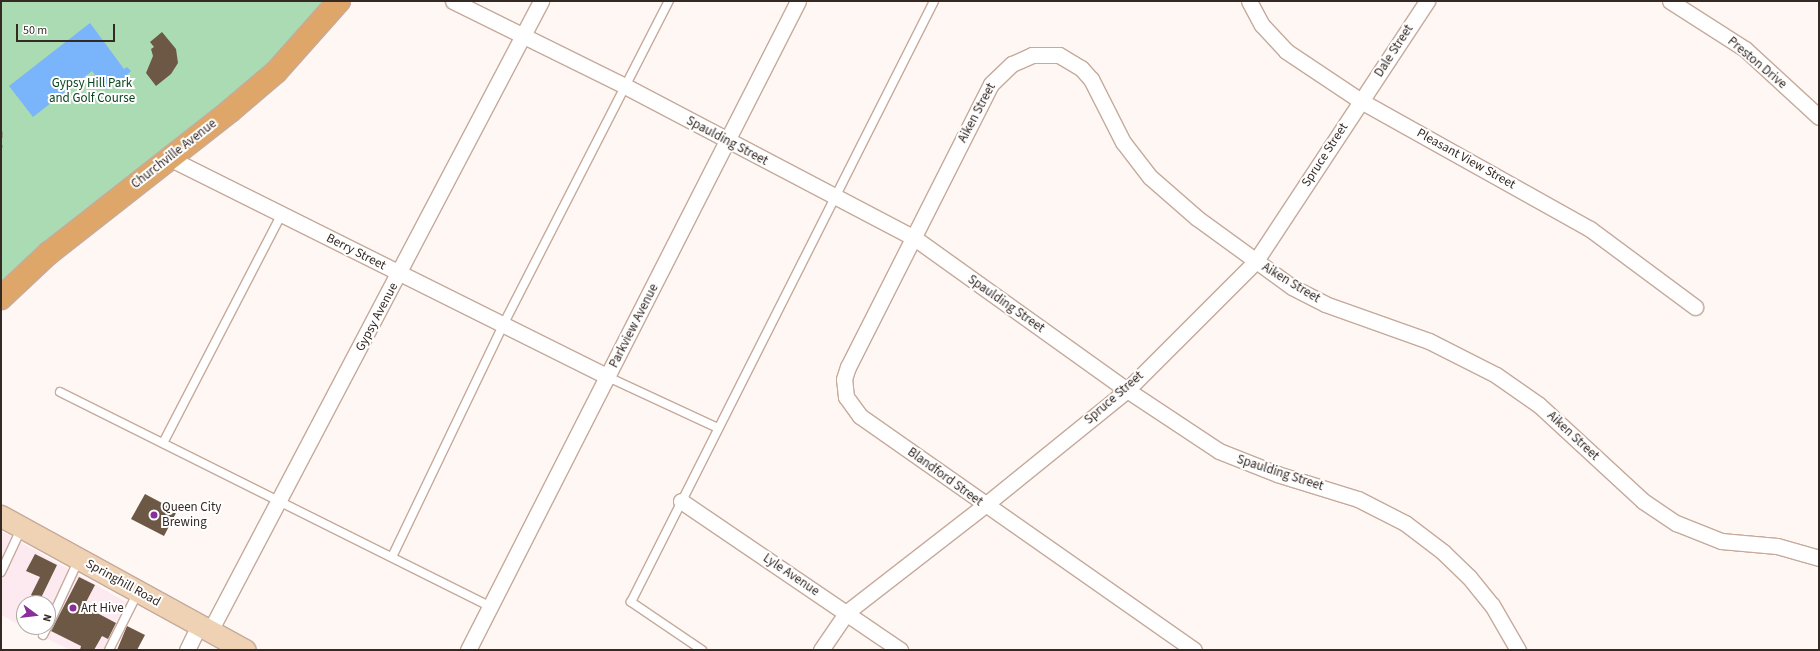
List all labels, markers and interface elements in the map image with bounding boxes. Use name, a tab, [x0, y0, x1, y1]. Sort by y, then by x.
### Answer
scale bar	[18, 16, 117, 42]
text: 50 m	[23, 22, 47, 39]
street label: Dale Street	[1371, 22, 1417, 80]
street label: Preston Drive	[1724, 34, 1790, 92]
park label: Gypsy Hill Park and Golf Course	[49, 76, 135, 107]
street label: Aiken Street	[955, 81, 999, 145]
street label: Spaulding Street	[684, 113, 770, 169]
street label: Churchville Avenue	[128, 116, 220, 192]
street label: Spruce Street	[1299, 120, 1351, 190]
street label: Pleasant View Street	[1414, 125, 1518, 193]
street label: Berry Street	[324, 230, 388, 274]
street label: Aiken Street	[1259, 260, 1323, 306]
street label: Spaulding Street	[965, 272, 1047, 336]
street label: Gypsy Avenue	[352, 280, 402, 354]
street label: Parkview Avenue	[606, 281, 662, 371]
street label: Spruce Street	[1081, 368, 1147, 428]
street label: Aiken Street	[1544, 408, 1602, 464]
street label: Blandford Street	[904, 444, 986, 510]
street label: Spaulding Street	[1235, 452, 1325, 494]
place label: Queen City Brewing	[162, 500, 221, 531]
marker: Queen City Brewing	[149, 510, 159, 520]
street label: Lyle Avenue	[760, 551, 822, 599]
street label: Springhill Road	[83, 556, 163, 610]
north arrow	[16, 595, 56, 635]
place label: Art Hive	[81, 600, 124, 616]
marker: Art Hive	[68, 603, 78, 613]
text: N	[39, 612, 55, 623]

